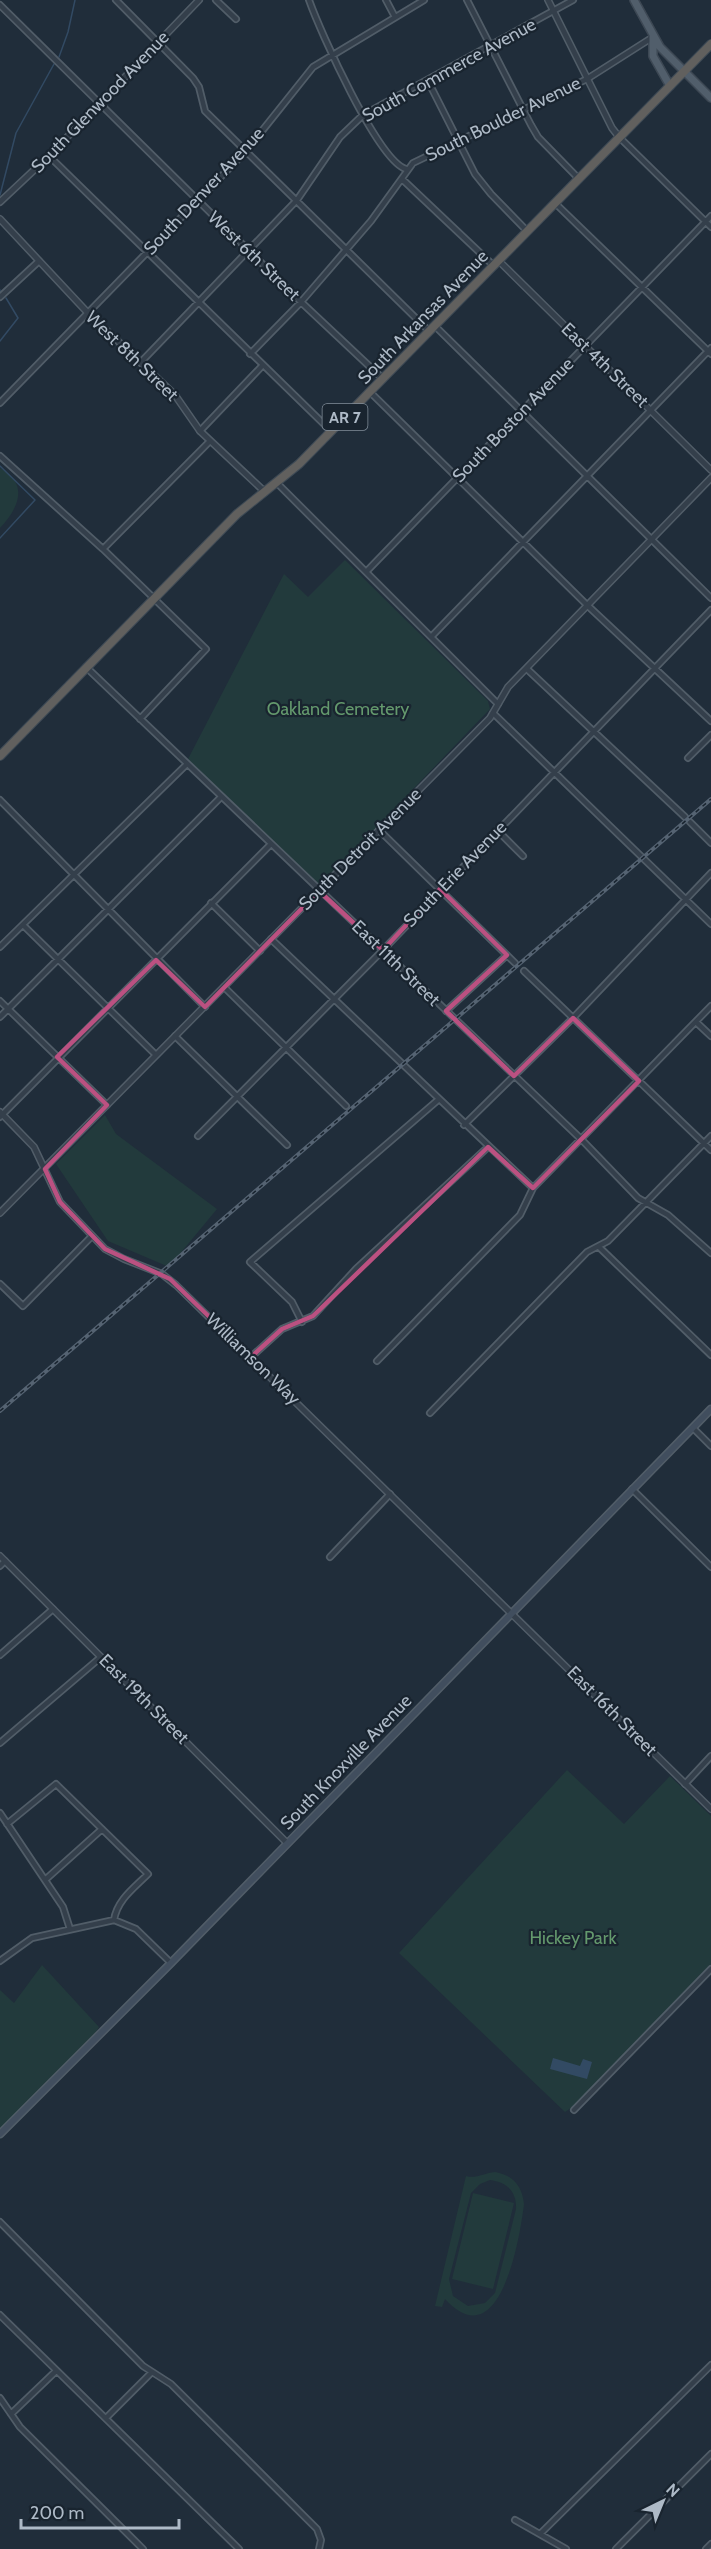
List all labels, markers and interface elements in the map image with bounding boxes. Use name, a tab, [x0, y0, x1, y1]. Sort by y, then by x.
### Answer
street label: South Commerce Avenue	[358, 13, 540, 127]
street label: South Glenwood Avenue	[26, 26, 174, 178]
street label: South Boulder Avenue	[422, 72, 584, 166]
street label: South Denver Avenue	[139, 123, 269, 259]
street label: West 6th Street	[203, 207, 305, 305]
street label: South Arkansas Avenue	[353, 245, 493, 389]
street label: West 8th Street	[81, 306, 183, 406]
street label: East 4th Street	[557, 318, 653, 412]
street label: South Boston Avenue	[448, 353, 578, 487]
road number: AR 7	[322, 404, 368, 430]
park label: Oakland Cemetery	[267, 698, 409, 720]
street label: South Detroit Avenue	[294, 783, 426, 915]
street label: South Erie Avenue	[399, 816, 511, 932]
street label: East 11th Street	[347, 915, 445, 1011]
street label: Williamson Way	[201, 1308, 305, 1410]
street label: East 19th Street	[94, 1649, 194, 1749]
street label: East 16th Street	[562, 1661, 662, 1761]
street label: South Knoxville Avenue	[276, 1690, 416, 1834]
park label: Hickey Park	[530, 1927, 617, 1949]
north arrow	[633, 2471, 693, 2531]
text: N	[662, 2480, 684, 2501]
scale bar	[21, 2492, 178, 2530]
text: 200 m	[30, 2502, 84, 2524]

